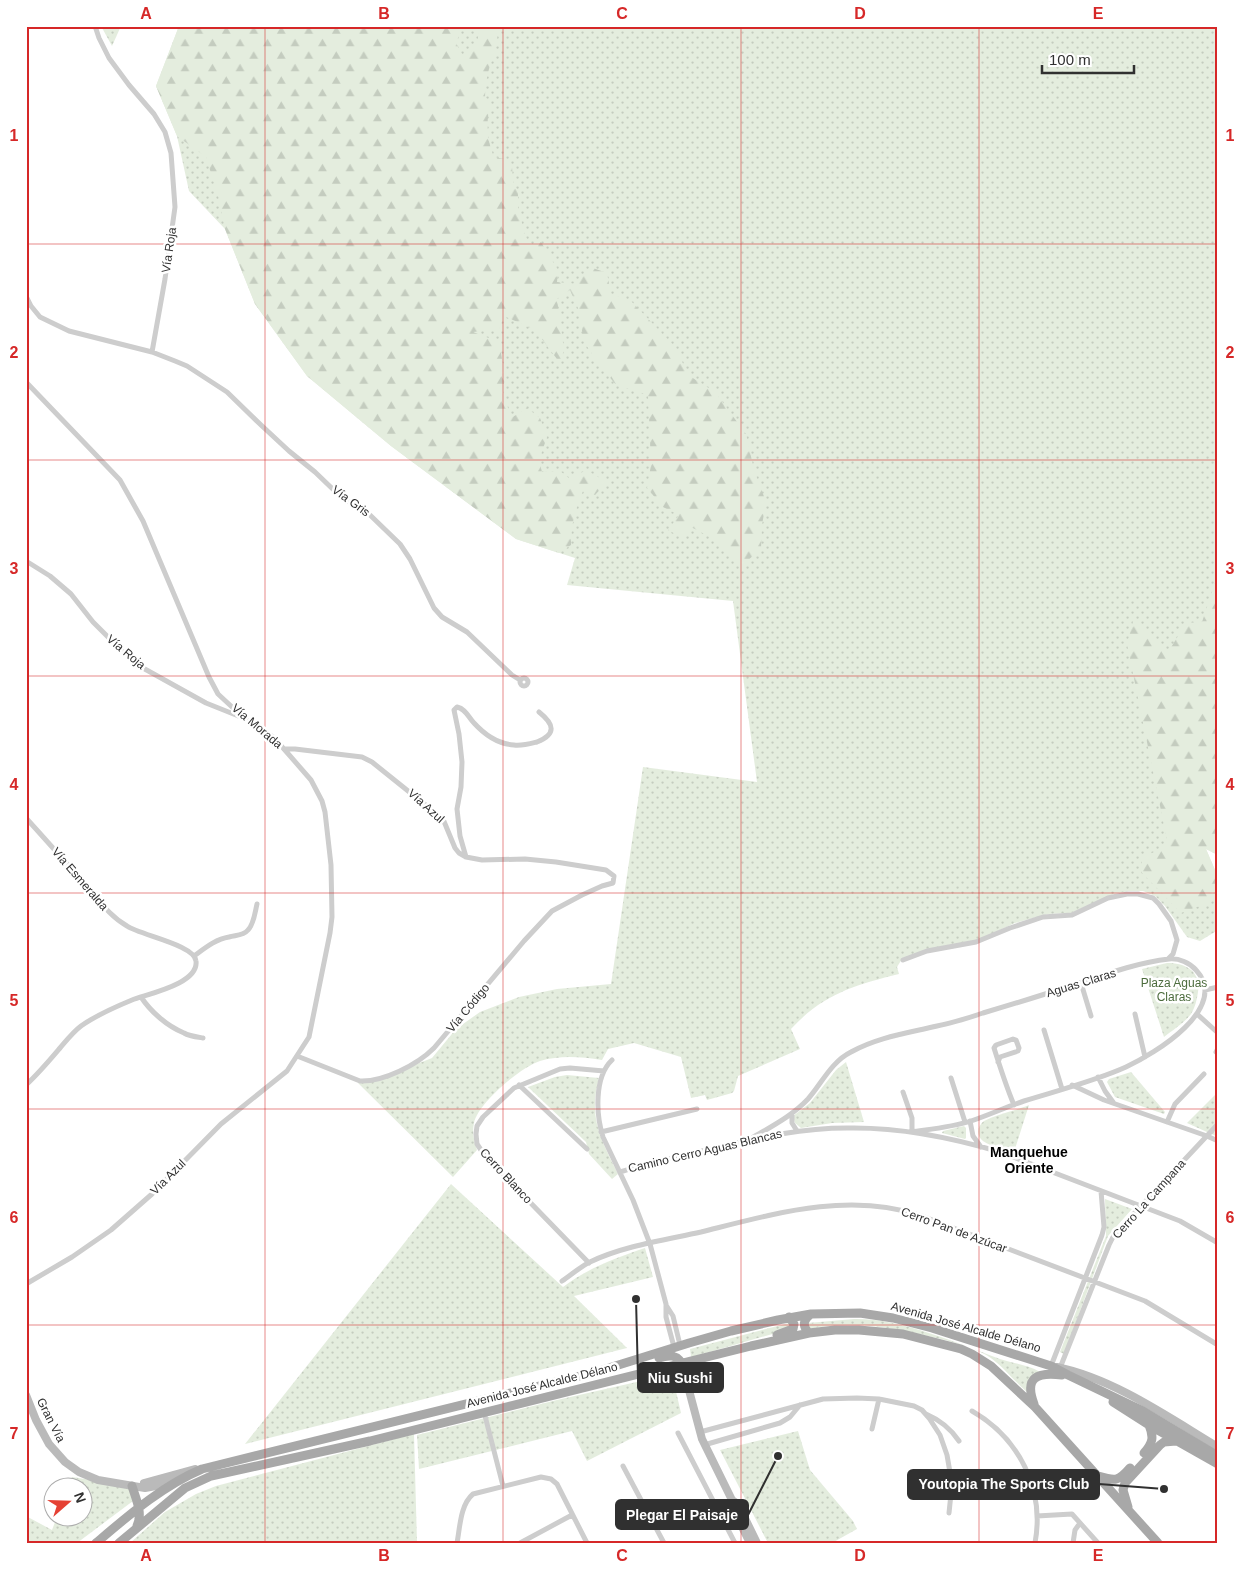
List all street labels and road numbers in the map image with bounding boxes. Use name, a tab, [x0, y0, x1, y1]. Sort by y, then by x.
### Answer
street label: Vía Roja	[159, 226, 179, 274]
street label: Vía Gris	[329, 483, 373, 519]
street label: Vía Roja	[104, 632, 148, 672]
street label: Vía Morada	[229, 701, 286, 752]
street label: Vía Azul	[405, 786, 447, 826]
street label: Vía Esmeralda	[49, 845, 111, 914]
street label: Aguas Claras	[1045, 966, 1117, 1000]
street label: Vía Código	[444, 981, 493, 1035]
street label: Camino Cerro Aguas Blancas	[627, 1126, 783, 1176]
street label: Cerro Blanco	[477, 1146, 535, 1207]
street label: Vía Azul	[147, 1156, 189, 1198]
street label: Cerro La Campana	[1110, 1156, 1189, 1242]
street label: Cerro Pan de Azúcar	[899, 1204, 1009, 1256]
street label: Avenida José Alcalde Délano	[889, 1299, 1043, 1355]
street label: Avenida José Alcalde Délano	[465, 1359, 619, 1411]
street label: Gran Vía	[34, 1395, 68, 1445]

